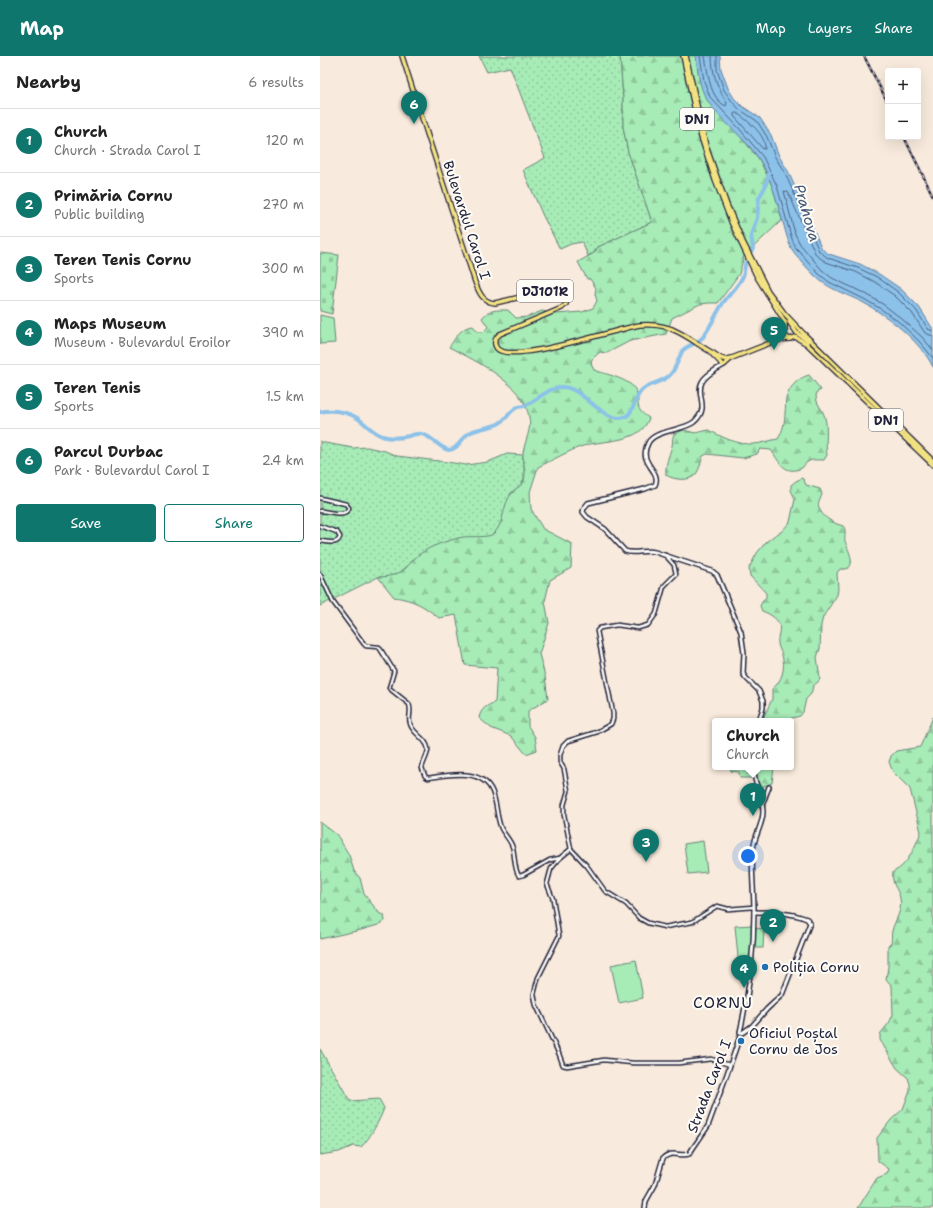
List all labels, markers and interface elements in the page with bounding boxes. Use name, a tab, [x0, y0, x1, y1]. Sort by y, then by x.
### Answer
text: Map	[20, 16, 64, 41]
text: Map	[756, 19, 786, 37]
text: Layers	[808, 19, 852, 37]
text: Share	[874, 19, 913, 37]
map controls	[885, 68, 921, 140]
button: +	[885, 68, 921, 104]
text: Nearby	[16, 71, 81, 93]
text: 6 results	[248, 74, 304, 91]
pin: 6	[401, 91, 427, 124]
button: −	[885, 104, 921, 140]
road number: DN1	[680, 108, 714, 130]
text: Church	[54, 122, 108, 142]
text: 1	[26, 132, 32, 149]
text: 120 m	[266, 132, 304, 149]
text: Church · Strada Carol I	[54, 142, 201, 159]
street label: Bulevardul Carol I	[439, 158, 495, 282]
water label: Prahova	[789, 182, 825, 244]
text: Primăria Cornu	[54, 186, 173, 206]
text: 2	[24, 196, 34, 213]
text: 270 m	[262, 196, 304, 213]
text: Public building	[54, 206, 145, 223]
text: Teren Tenis Cornu	[54, 250, 192, 270]
text: 3	[24, 260, 34, 277]
text: 300 m	[261, 260, 304, 277]
text: Sports	[54, 270, 94, 287]
road number: DJ101R	[517, 280, 573, 302]
text: Maps Museum	[54, 314, 166, 334]
pin: 5	[761, 317, 787, 350]
text: 4	[24, 324, 34, 341]
text: 390 m	[262, 324, 304, 341]
text: Museum · Bulevardul Eroilor	[54, 334, 231, 351]
text: Teren Tenis	[54, 378, 141, 398]
text: 5	[25, 388, 33, 405]
text: 1.5 km	[266, 388, 304, 405]
text: Sports	[54, 398, 94, 415]
road number: DN1	[869, 409, 903, 431]
text: Parcul Durbac	[54, 442, 163, 462]
text: 6	[24, 452, 34, 469]
text: 2.4 km	[262, 452, 304, 469]
text: Park · Bulevardul Carol I	[54, 462, 209, 479]
button: Save	[16, 504, 156, 542]
button: Share	[164, 504, 304, 542]
popup	[712, 718, 794, 770]
text: Church	[726, 726, 780, 746]
text: Church	[726, 746, 769, 763]
pin: 1	[740, 783, 766, 816]
pin: 3	[633, 829, 659, 862]
your location	[738, 846, 758, 866]
pin: 2	[760, 909, 786, 942]
pin: 4	[731, 955, 757, 988]
place label: Poliția Cornu	[773, 958, 859, 977]
marker: Poliția Cornu	[760, 962, 770, 972]
district label: CORNU	[693, 992, 753, 1013]
place label: Oficiul Poștal Cornu de Jos	[749, 1024, 838, 1058]
marker: Oficiul Poștal Cornu de Jos	[736, 1036, 746, 1046]
street label: Strada Carol I	[683, 1037, 735, 1135]

